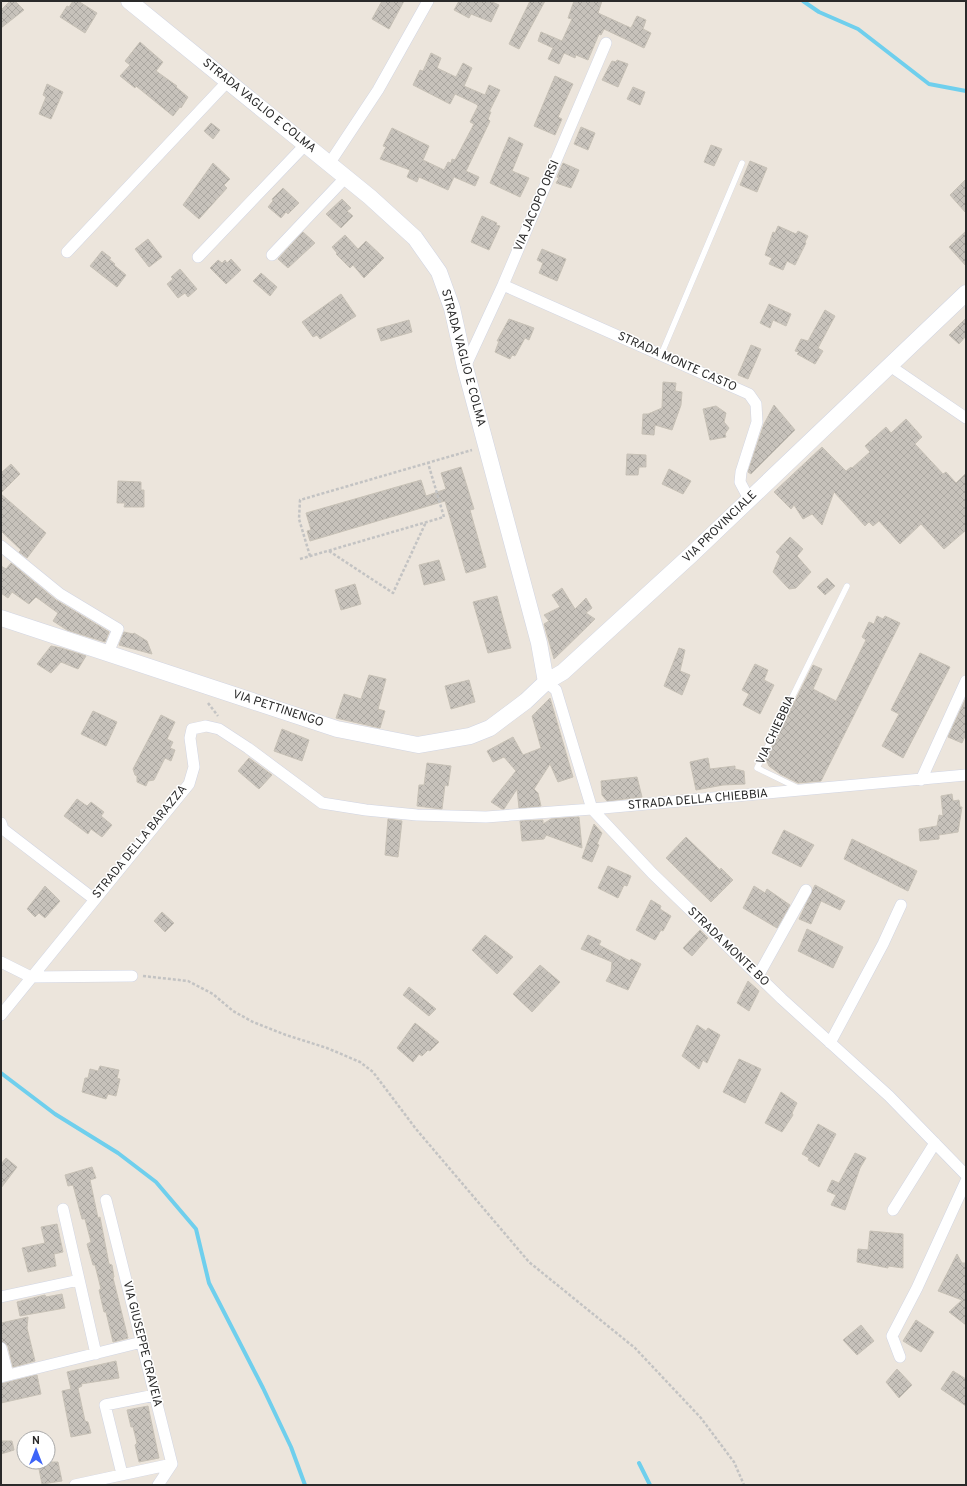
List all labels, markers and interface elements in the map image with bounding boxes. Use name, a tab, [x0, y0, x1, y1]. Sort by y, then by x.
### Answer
street label: STRADA VAGLIO E COLMA	[199, 55, 319, 157]
street label: VIA JACOPO ORSI	[511, 158, 563, 254]
street label: STRADA VAGLIO E COLMA	[437, 287, 489, 429]
street label: STRADA MONTE CASTO	[615, 328, 739, 396]
street label: VIA PROVINCIALE	[679, 487, 761, 567]
street label: VIA PETTINENGO	[231, 687, 325, 731]
street label: VIA CHIEBBIA	[753, 693, 799, 767]
street label: STRADA DELLA BARAZZA	[89, 782, 191, 902]
street label: STRADA DELLA CHIEBBIA	[627, 786, 769, 814]
street label: STRADA MONTE BO	[684, 904, 772, 990]
street label: VIA GIUSEPPE CRAVEIA	[119, 1279, 165, 1409]
north arrow	[16, 1430, 56, 1470]
text: N	[32, 1434, 40, 1448]

